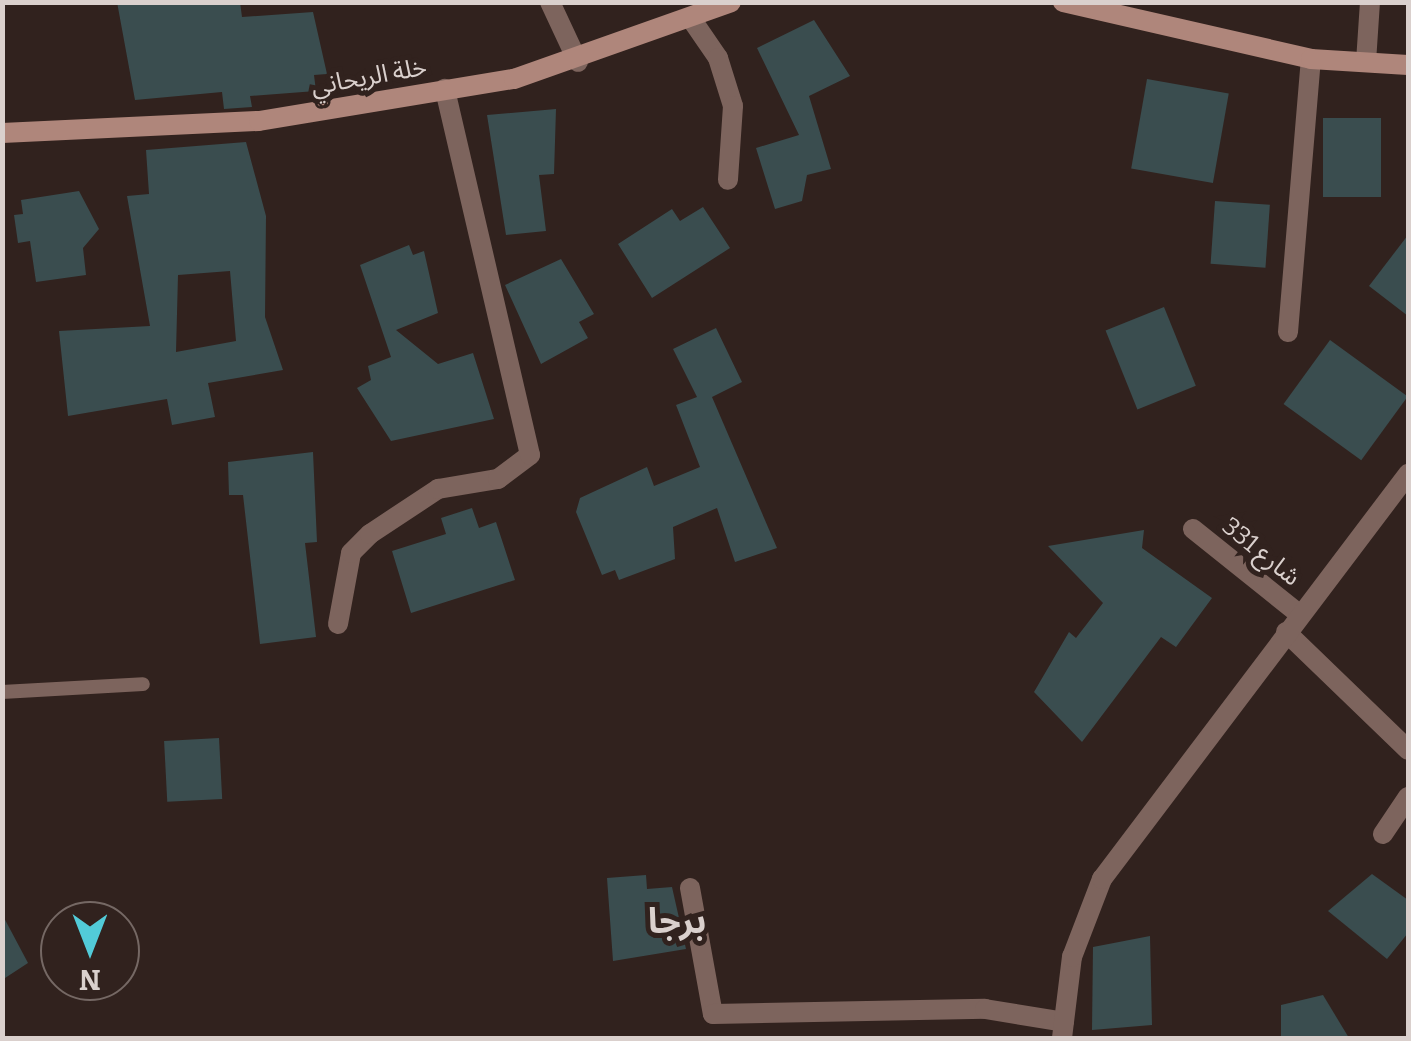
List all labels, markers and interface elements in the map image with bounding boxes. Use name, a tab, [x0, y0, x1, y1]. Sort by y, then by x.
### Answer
street label: خلة الريحاني	[309, 52, 429, 102]
street label: شارع 331	[1216, 511, 1306, 593]
district label: برجا	[648, 900, 706, 942]
north arrow	[40, 901, 140, 1001]
text: N	[79, 963, 101, 996]

